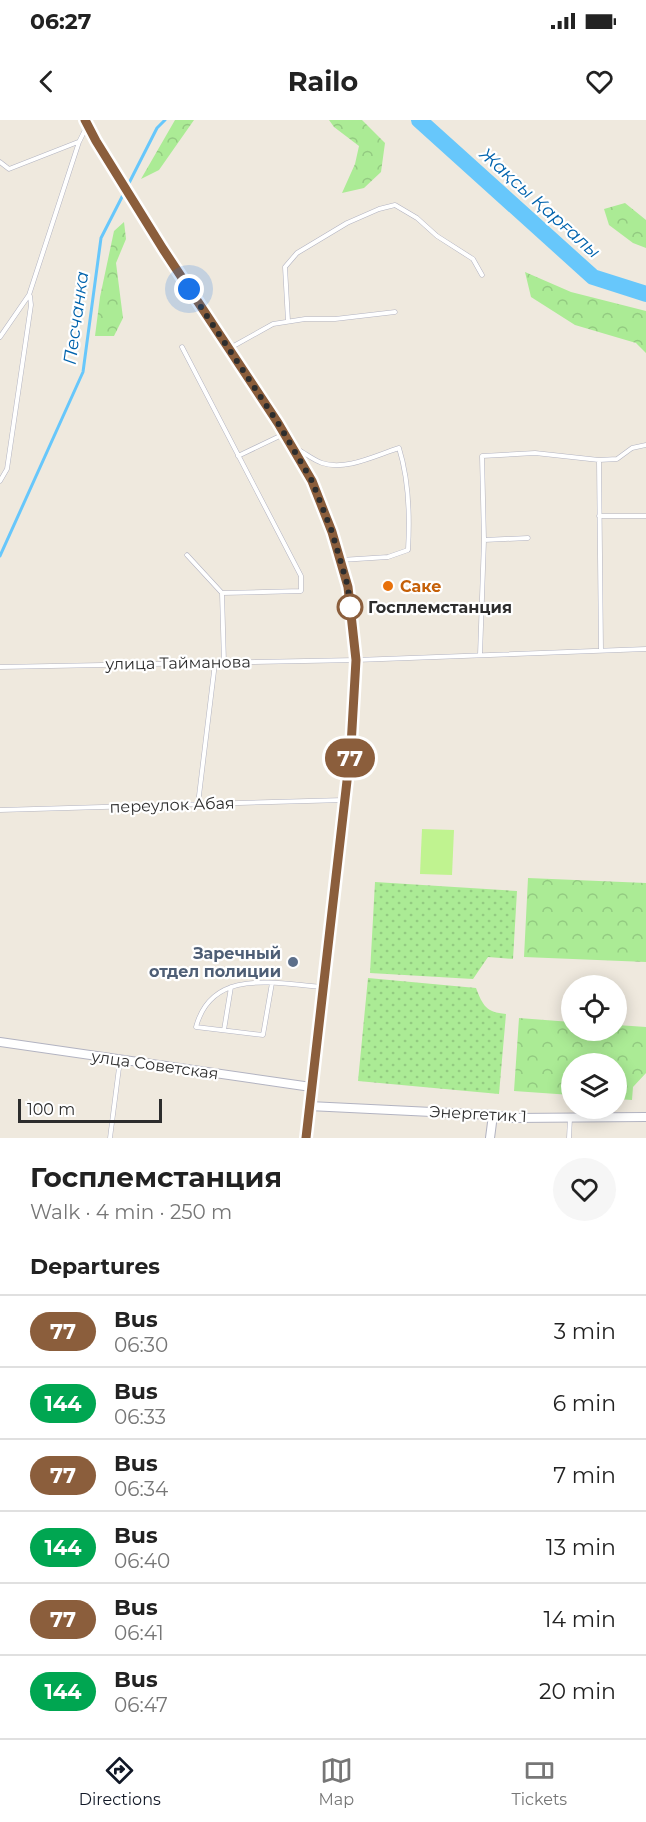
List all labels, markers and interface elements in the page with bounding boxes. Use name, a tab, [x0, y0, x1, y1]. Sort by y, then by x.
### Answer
text: 06:27	[30, 8, 91, 35]
icon: back	[30, 65, 63, 98]
text: Railo	[288, 65, 358, 98]
icon: heart	[583, 65, 616, 98]
water label: Жақсы Қарғалы	[474, 142, 605, 263]
water label: Песчанка	[59, 270, 93, 366]
your location	[174, 274, 204, 304]
place label: Саке	[400, 577, 442, 596]
marker: Саке	[381, 579, 395, 593]
marker: Госплемстанция	[337, 594, 363, 620]
place label: Госплемстанция	[368, 598, 512, 617]
street label: улица Тайманова	[104, 652, 251, 674]
line badge: 77	[323, 738, 377, 778]
text: 77	[337, 746, 363, 771]
street label: переулок Абая	[109, 793, 235, 817]
place label: Заречный отдел полиции	[149, 944, 281, 981]
marker: Заречный отдел полиции	[286, 955, 300, 969]
map controls	[561, 975, 627, 1119]
button: locate	[561, 975, 627, 1041]
street label: улца Советская	[89, 1047, 220, 1083]
button: layers	[561, 1053, 627, 1119]
scale bar	[18, 1096, 162, 1124]
text: 100 m	[27, 1100, 75, 1119]
street label: Энергетик 1	[429, 1102, 527, 1126]
button: heart	[553, 1158, 616, 1221]
text: Госплемстанция	[30, 1160, 282, 1194]
text: Walk · 4 min · 250 m	[30, 1200, 232, 1224]
text: Departures	[30, 1253, 160, 1280]
text: Bus	[114, 1306, 158, 1333]
text: 3 min	[554, 1318, 616, 1345]
text: 77	[50, 1319, 76, 1344]
text: 06:30	[114, 1333, 168, 1357]
text: Bus	[114, 1378, 158, 1405]
text: 6 min	[553, 1390, 616, 1417]
text: 144	[44, 1391, 82, 1416]
text: 06:33	[114, 1405, 166, 1429]
text: Bus	[114, 1450, 158, 1477]
text: 7 min	[553, 1462, 616, 1489]
text: 77	[50, 1463, 76, 1488]
text: 06:34	[114, 1477, 168, 1501]
text: Bus	[114, 1522, 158, 1549]
text: 13 min	[546, 1534, 616, 1561]
text: 144	[44, 1535, 82, 1560]
text: 06:40	[114, 1549, 170, 1573]
text: Bus	[114, 1594, 158, 1621]
text: 14 min	[544, 1606, 616, 1633]
text: 77	[50, 1607, 76, 1632]
text: 06:41	[114, 1621, 164, 1645]
text: Bus	[114, 1666, 158, 1693]
text: 20 min	[539, 1678, 616, 1705]
text: 144	[44, 1679, 82, 1704]
text: 06:47	[114, 1693, 168, 1717]
tab: Directions	[79, 1754, 161, 1809]
tab: Map	[318, 1754, 354, 1809]
tab: Tickets	[512, 1754, 567, 1809]

